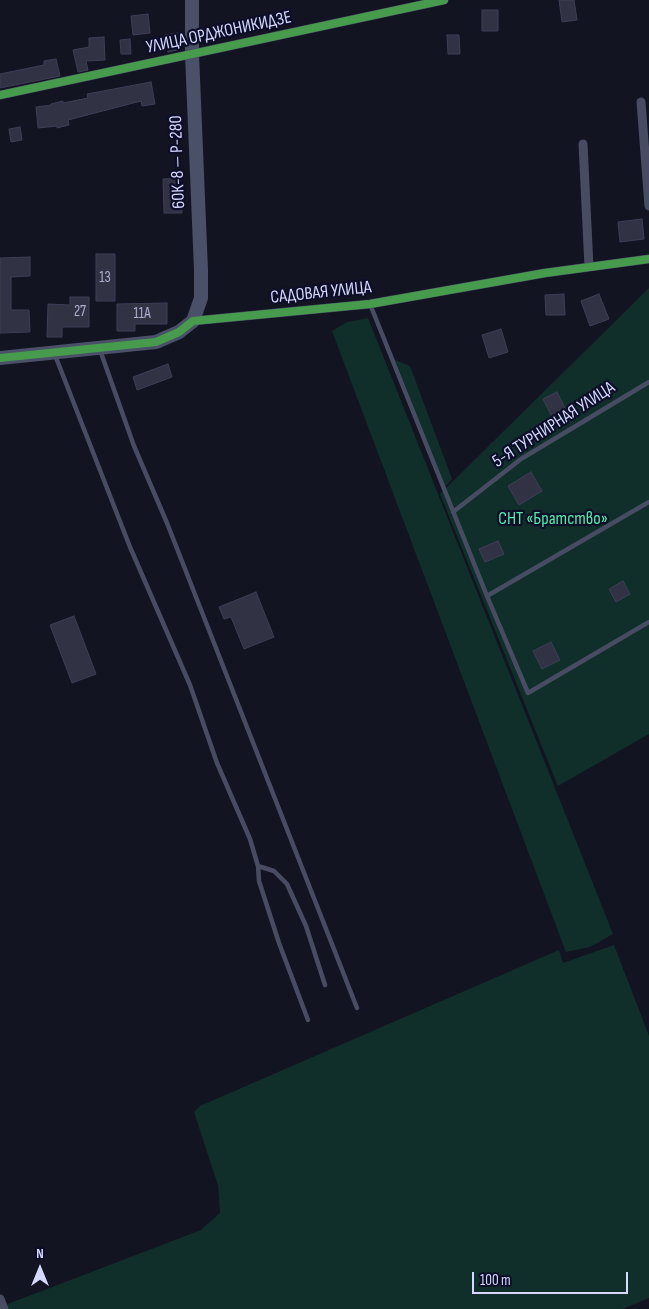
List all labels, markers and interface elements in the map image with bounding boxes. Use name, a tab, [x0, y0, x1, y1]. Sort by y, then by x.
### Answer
street label: УЛИЦА ОРДЖОНИКИДЗЕ	[144, 7, 294, 59]
street label: 60К-8 — Р-280	[166, 115, 190, 209]
house number: 13	[99, 269, 111, 287]
street label: САДОВАЯ УЛИЦА	[269, 277, 373, 309]
house number: 27	[74, 303, 86, 321]
house number: 11А	[133, 305, 151, 323]
street label: 5-Я ТУРНИРНАЯ УЛИЦА	[489, 377, 619, 473]
park label: СНТ «Братство»	[498, 508, 608, 530]
north arrow	[15, 1244, 65, 1294]
text: N	[36, 1245, 44, 1262]
scale bar	[474, 1262, 630, 1294]
text: 100 m	[480, 1271, 511, 1290]

